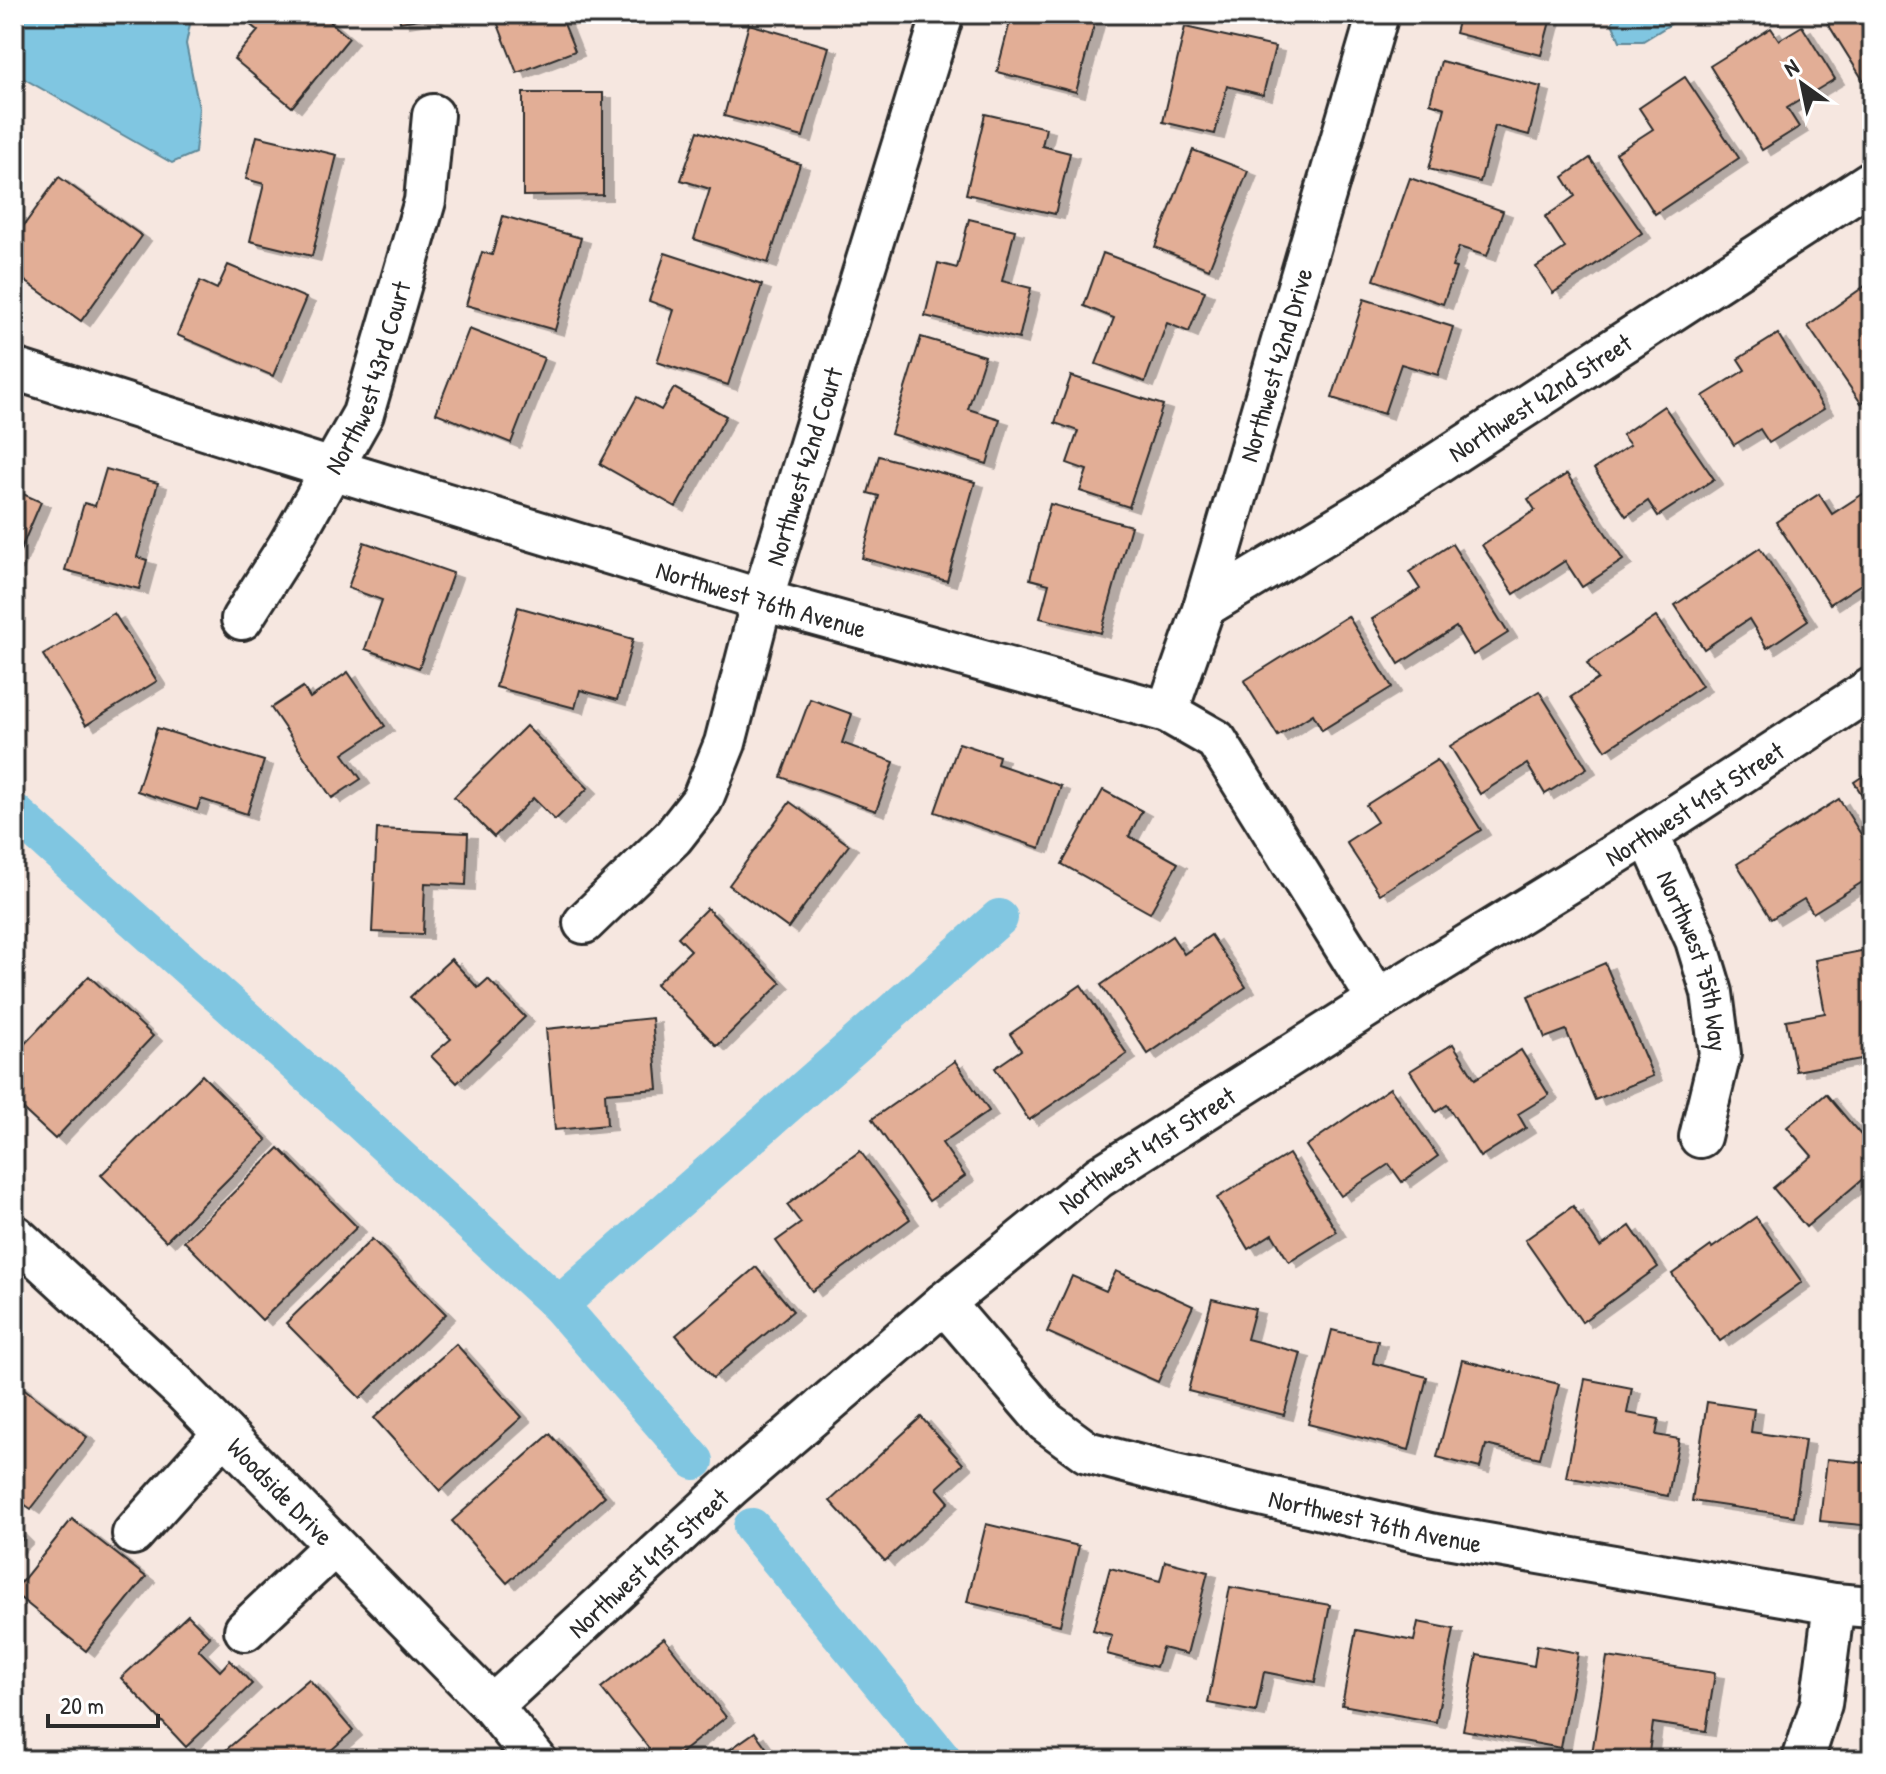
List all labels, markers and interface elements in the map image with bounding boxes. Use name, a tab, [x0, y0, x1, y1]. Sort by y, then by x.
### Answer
north arrow	[1762, 44, 1842, 124]
text: N	[1778, 51, 1804, 83]
street label: Northwest 42nd Drive	[1230, 263, 1320, 466]
street label: Northwest 43rd Court	[315, 276, 419, 480]
street label: Northwest 42nd Street	[1441, 324, 1639, 469]
street label: Northwest 42nd Court	[756, 362, 851, 570]
street label: Northwest 76th Avenue	[652, 551, 870, 646]
street label: Northwest 41st Street	[1598, 732, 1791, 874]
street label: Northwest 75th Way	[1649, 865, 1737, 1053]
street label: Northwest 41st Street	[1050, 1077, 1242, 1221]
street label: Woodside Drive	[220, 1429, 342, 1553]
street label: Northwest 41st Street	[560, 1479, 737, 1645]
street label: Northwest 76th Avenue	[1266, 1480, 1484, 1560]
scale bar	[48, 1678, 158, 1728]
text: 20 m	[60, 1689, 104, 1721]

